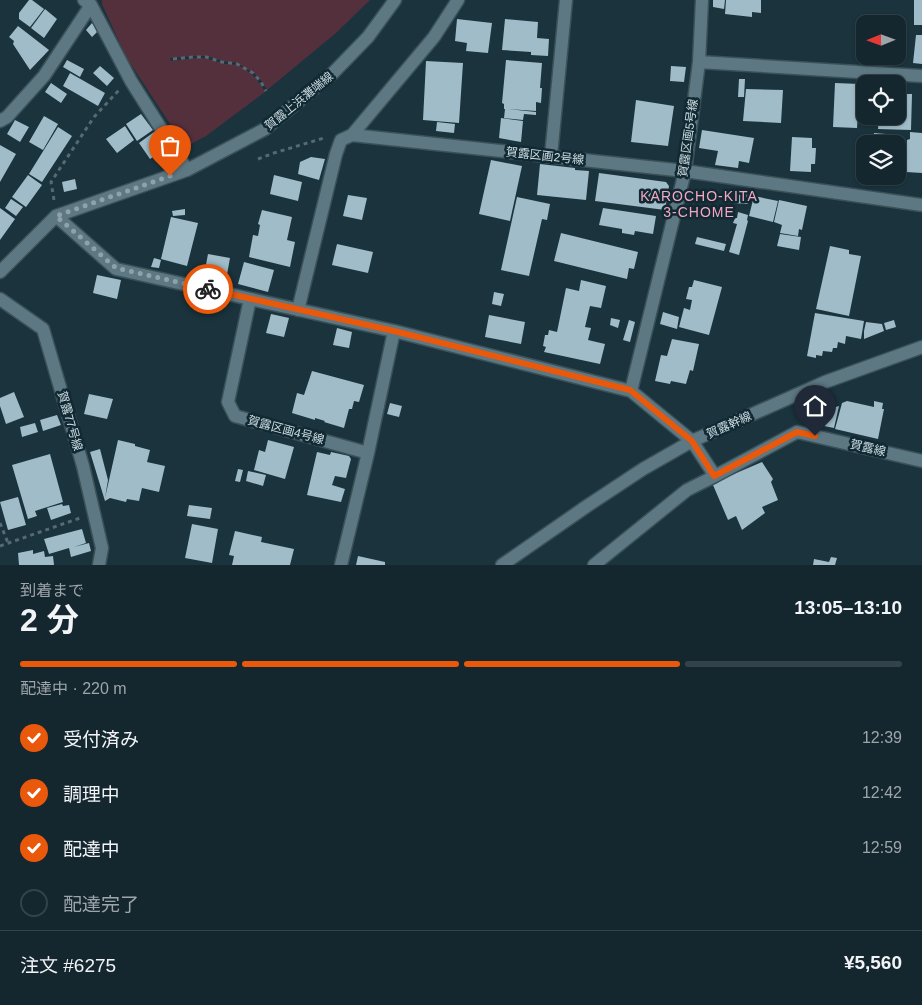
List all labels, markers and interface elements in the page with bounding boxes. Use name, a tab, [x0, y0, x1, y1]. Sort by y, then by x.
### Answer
north arrow	[856, 15, 906, 65]
map controls	[856, 15, 906, 185]
street label: 賀露上浜灘端線	[262, 69, 336, 133]
button: locate	[856, 75, 906, 125]
street label: 賀露区画5号線	[676, 98, 700, 178]
pin	[149, 125, 191, 176]
icon: bag	[156, 132, 184, 160]
button: layers	[856, 135, 906, 185]
street label: 賀露区画2号線	[505, 145, 585, 167]
district label: KAROCHO-KITA 3-CHOME	[640, 188, 758, 220]
courier	[183, 264, 233, 314]
icon: bike	[194, 275, 222, 303]
pin	[794, 385, 836, 436]
street label: 賀露77号線	[55, 390, 85, 452]
icon: home	[801, 392, 829, 420]
street label: 賀露幹線	[704, 409, 754, 441]
street label: 賀露区画4号線	[246, 413, 326, 447]
street label: 賀露線	[849, 437, 887, 459]
text: 到着まで	[20, 582, 84, 599]
text: 13:05–13:10	[794, 597, 902, 618]
text: 2 分	[20, 602, 79, 638]
text: 配達中 · 220 m	[20, 680, 127, 697]
icon: check	[20, 724, 48, 752]
text: 受付済み	[63, 729, 139, 750]
text: 12:39	[862, 729, 902, 746]
icon: check	[20, 779, 48, 807]
text: 調理中	[63, 784, 120, 805]
text: 12:42	[862, 784, 902, 801]
icon: check	[20, 834, 48, 862]
text: 配達中	[63, 839, 120, 860]
text: 12:59	[862, 839, 902, 856]
text: 配達完了	[63, 894, 139, 915]
text: ¥5,560	[844, 952, 902, 973]
text: 注文 #6275	[20, 955, 116, 976]

